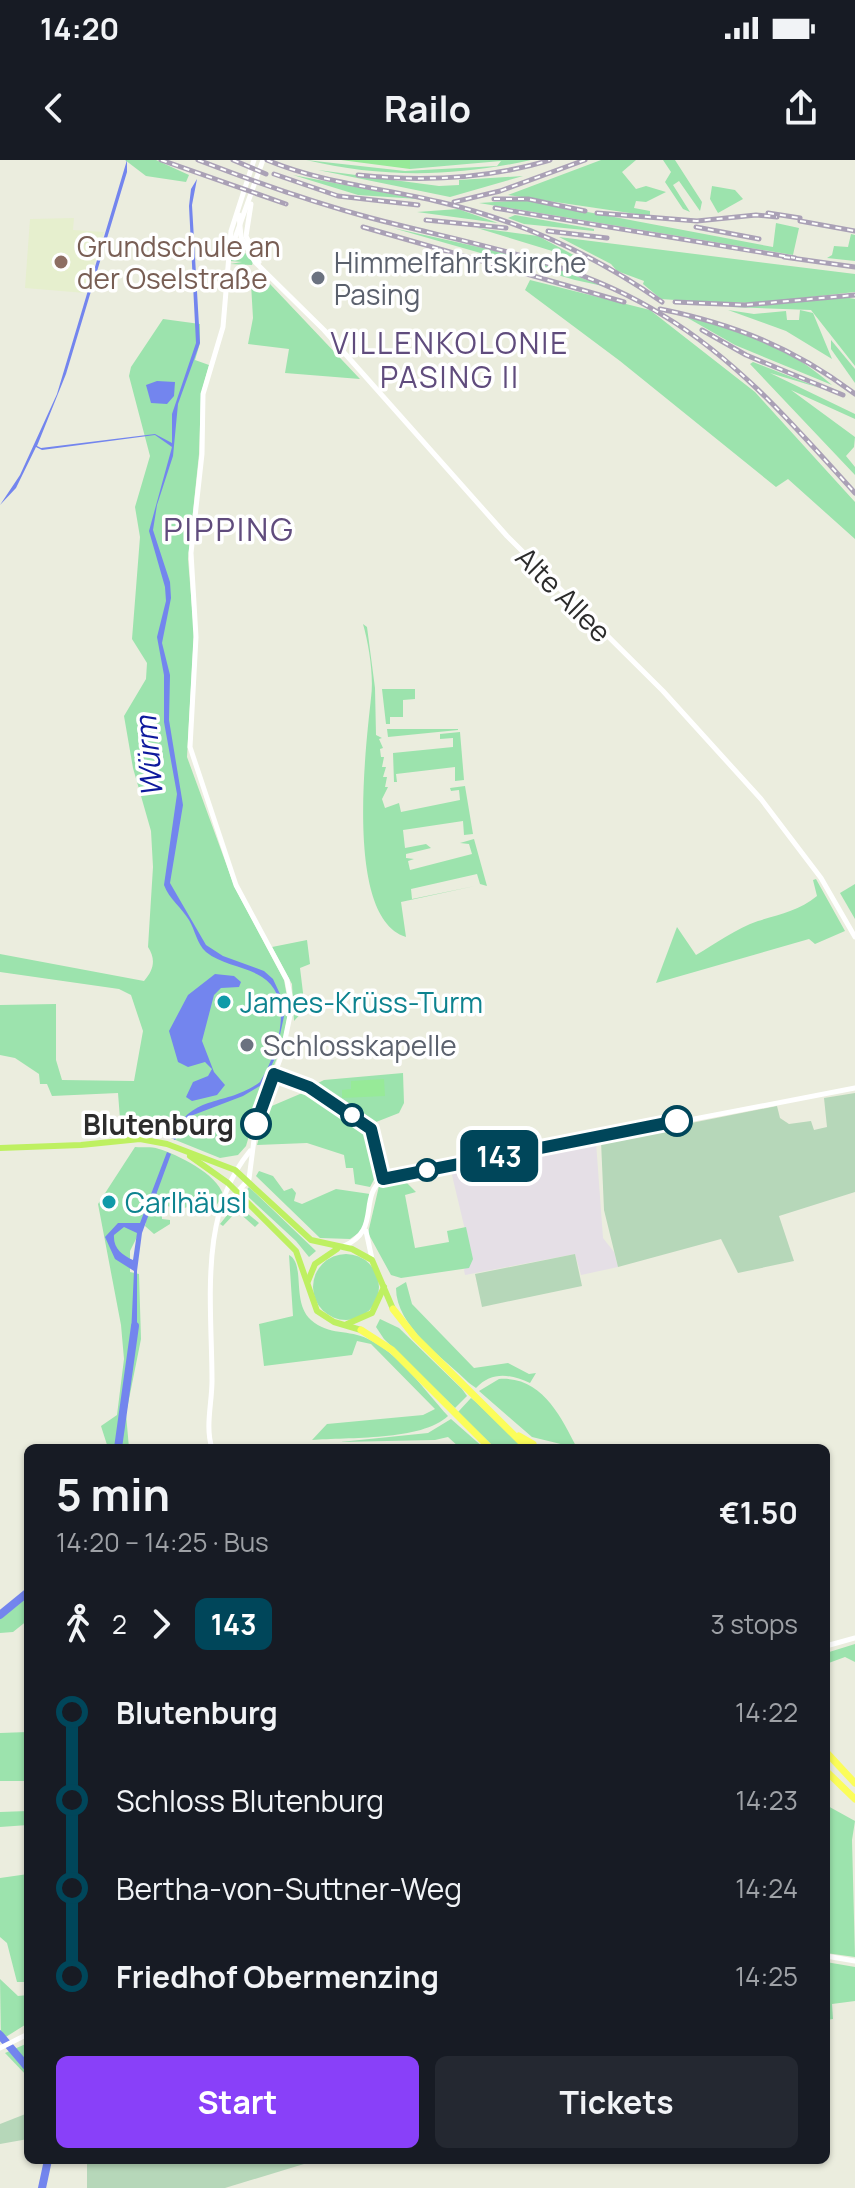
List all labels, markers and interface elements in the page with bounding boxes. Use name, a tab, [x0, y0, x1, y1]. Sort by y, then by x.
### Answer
text: 14:20	[40, 8, 119, 49]
text: Railo	[384, 84, 471, 133]
icon: back	[32, 86, 76, 130]
icon: share	[779, 86, 823, 130]
place label: Grundschule an der Oselstraße	[77, 227, 281, 297]
place label: Himmelfahrtskirche Pasing	[334, 243, 586, 313]
marker: Grundschule an der Oselstraße	[52, 253, 70, 271]
marker: Himmelfahrtskirche Pasing	[309, 269, 327, 287]
district label: VILLENKOLONIE PASING II	[331, 322, 569, 397]
district label: PIPPING	[163, 507, 295, 551]
street label: Alte Allee	[508, 538, 620, 650]
water label: Würm	[124, 712, 172, 799]
place label: James-Krüss-Turm	[240, 983, 483, 1021]
marker: James-Krüss-Turm	[215, 993, 233, 1011]
place label: Schlosskapelle	[263, 1026, 457, 1064]
marker: Schlosskapelle	[238, 1036, 256, 1054]
unlabelled marker	[341, 1104, 363, 1126]
place label: Blutenburg	[83, 1105, 234, 1143]
unlabelled marker	[662, 1106, 692, 1136]
marker: Blutenburg	[241, 1109, 271, 1139]
line badge: 143	[453, 1130, 545, 1182]
text: 143	[476, 1137, 522, 1175]
unlabelled marker	[416, 1159, 438, 1181]
place label: Carlhäusl	[125, 1183, 247, 1221]
marker: Carlhäusl	[100, 1193, 118, 1211]
text: 5 min	[56, 1464, 170, 1524]
text: €1.50	[719, 1492, 798, 1533]
text: 14:20 – 14:25 · Bus	[56, 1524, 269, 1560]
icon: walk	[56, 1602, 100, 1646]
icon: forward	[139, 1602, 183, 1646]
text: 143	[211, 1605, 256, 1643]
text: 2	[112, 1606, 127, 1642]
text: 3 stops	[711, 1606, 798, 1642]
text: Blutenburg	[116, 1692, 278, 1733]
text: 14:22	[735, 1694, 798, 1730]
text: Schloss Blutenburg	[116, 1780, 384, 1821]
text: 14:23	[736, 1782, 798, 1818]
text: Bertha-von-Suttner-Weg	[116, 1868, 462, 1909]
text: 14:24	[735, 1870, 798, 1906]
text: Friedhof Obermenzing	[116, 1956, 439, 1997]
text: 14:25	[735, 1958, 798, 1994]
button: Start	[56, 2056, 419, 2148]
button: Tickets	[435, 2056, 798, 2148]

